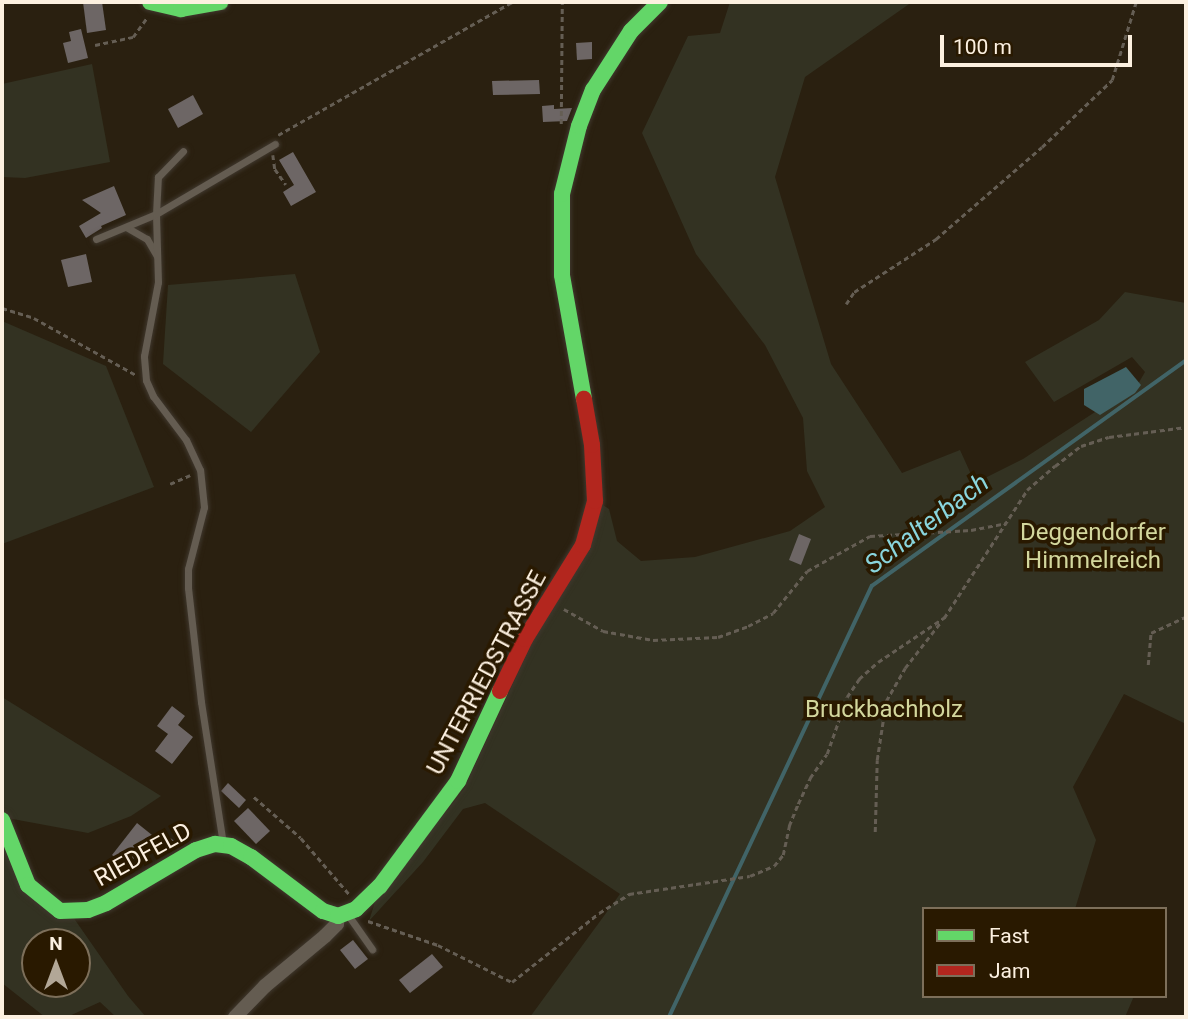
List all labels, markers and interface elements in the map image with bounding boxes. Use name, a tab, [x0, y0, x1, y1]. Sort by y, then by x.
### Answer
scale bar	[943, 21, 1136, 65]
text: 100 m	[953, 35, 1012, 59]
water label: Schalterbach	[859, 467, 995, 581]
park label: Deggendorfer Himmelreich	[1020, 519, 1166, 575]
street label: UNTERRIEDSTRASSE	[421, 566, 553, 780]
park label: Bruckbachholz	[805, 696, 963, 724]
street label: RIEDFELD	[90, 817, 196, 893]
legend	[922, 907, 1167, 998]
text: Fast	[989, 924, 1029, 948]
north arrow	[21, 928, 91, 998]
text: N	[49, 932, 63, 955]
text: Jam	[989, 959, 1030, 983]

